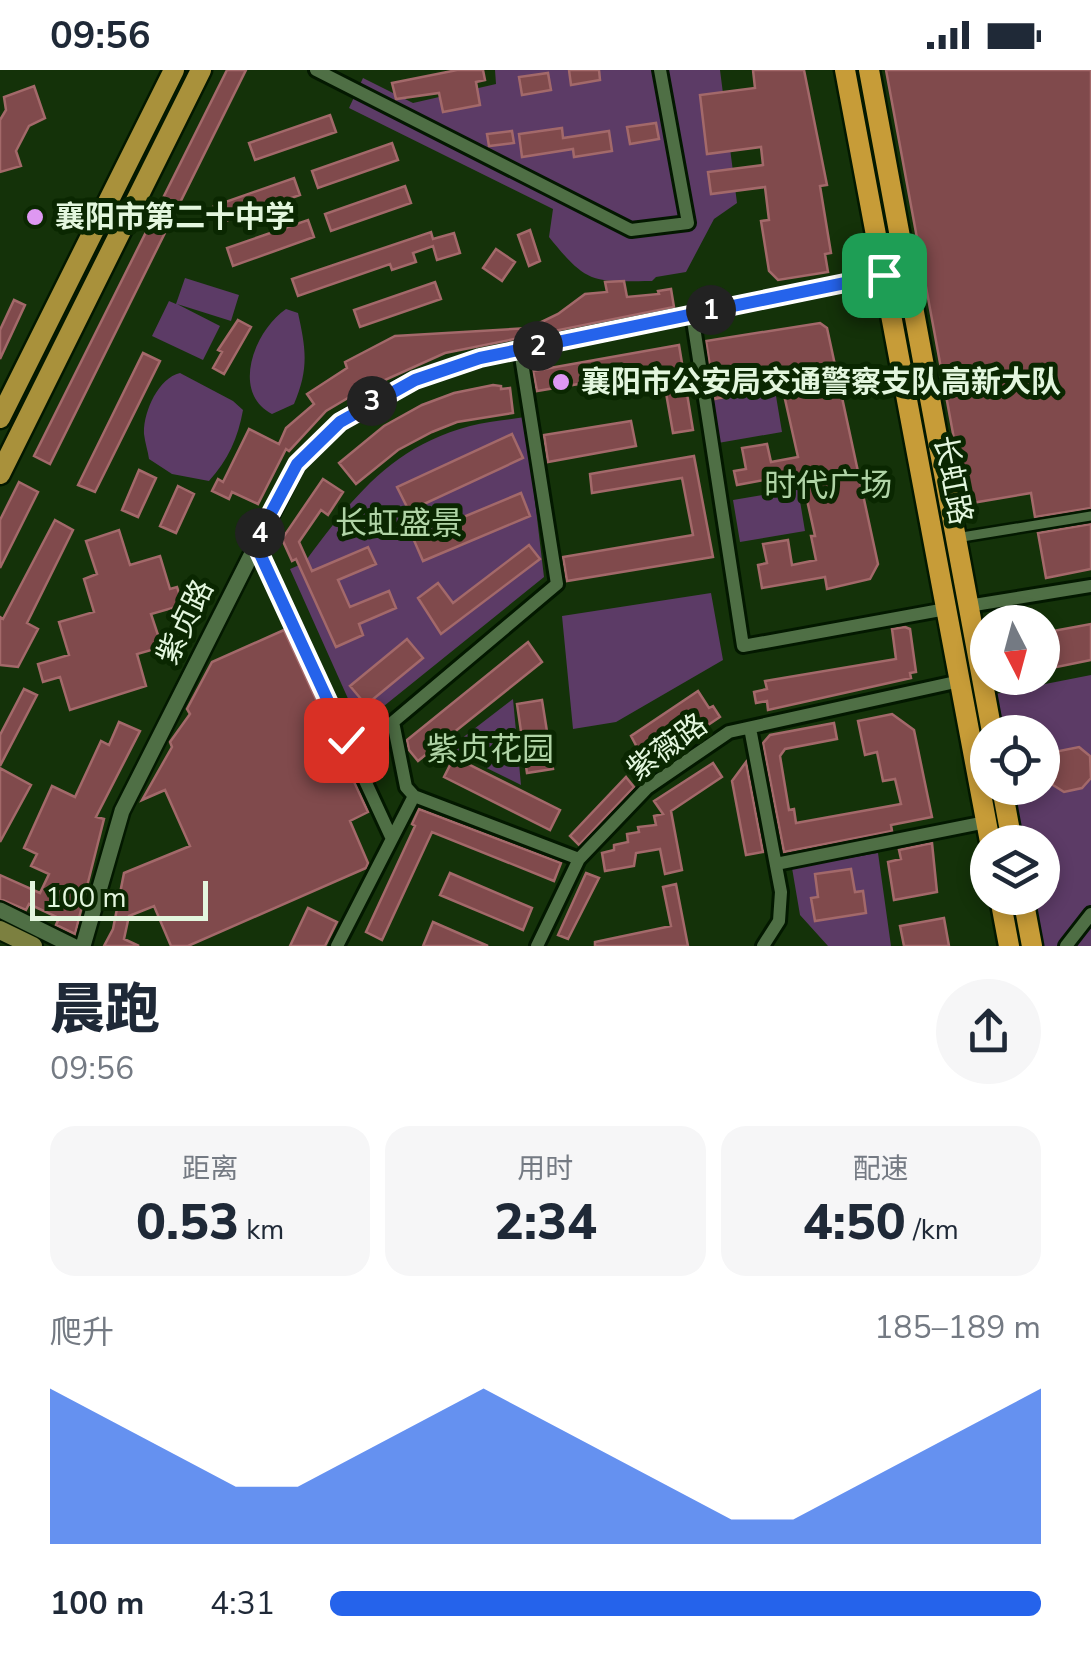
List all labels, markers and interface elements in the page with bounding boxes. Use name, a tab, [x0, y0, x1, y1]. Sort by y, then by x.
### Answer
text: 09:56	[50, 10, 151, 61]
place label: 襄阳市第二十中学	[55, 197, 295, 238]
marker: 襄阳市第二十中学	[24, 206, 46, 228]
pin	[842, 233, 927, 318]
icon: arrive	[857, 248, 912, 303]
pin: 1	[686, 285, 736, 335]
text: 1	[703, 291, 719, 329]
pin: 2	[513, 321, 563, 371]
text: 2	[530, 327, 546, 365]
place label: 襄阳市公安局交通警察支队高新大队	[581, 362, 1061, 403]
marker: 襄阳市公安局交通警察支队高新大队	[550, 371, 572, 393]
pin: 3	[347, 376, 397, 426]
text: 3	[364, 382, 380, 420]
street label: 长虹路	[924, 432, 981, 528]
district label: 时代广场	[764, 464, 892, 507]
district label: 长虹盛景	[335, 502, 463, 545]
pin: 4	[235, 508, 285, 558]
text: 4	[252, 514, 268, 552]
street label: 紫贞路	[147, 573, 224, 672]
north arrow	[970, 605, 1060, 695]
map controls	[970, 605, 1060, 915]
pin	[304, 698, 389, 783]
street label: 紫薇路	[619, 704, 716, 790]
icon: check	[319, 713, 374, 768]
button: locate	[970, 715, 1060, 805]
district label: 紫贞花园	[426, 728, 554, 771]
button: layers	[970, 825, 1060, 915]
scale bar	[30, 876, 208, 920]
text: 100 m	[45, 879, 127, 917]
text: 晨跑	[50, 972, 160, 1047]
button: share	[936, 979, 1041, 1084]
text: 09:56	[50, 1047, 134, 1090]
text: 距离	[182, 1150, 238, 1188]
text: 用时	[517, 1150, 574, 1188]
text: 配速	[853, 1150, 909, 1188]
text: 0.53	[136, 1188, 239, 1257]
text: 2:34	[494, 1188, 597, 1257]
text: 4:50	[803, 1188, 906, 1257]
text: km	[239, 1211, 284, 1249]
text: /km	[906, 1211, 959, 1249]
text: 185–189 m	[874, 1306, 1041, 1349]
text: 爬升	[50, 1311, 114, 1354]
text: 100 m	[50, 1582, 144, 1625]
text: 4:31	[210, 1582, 275, 1625]

